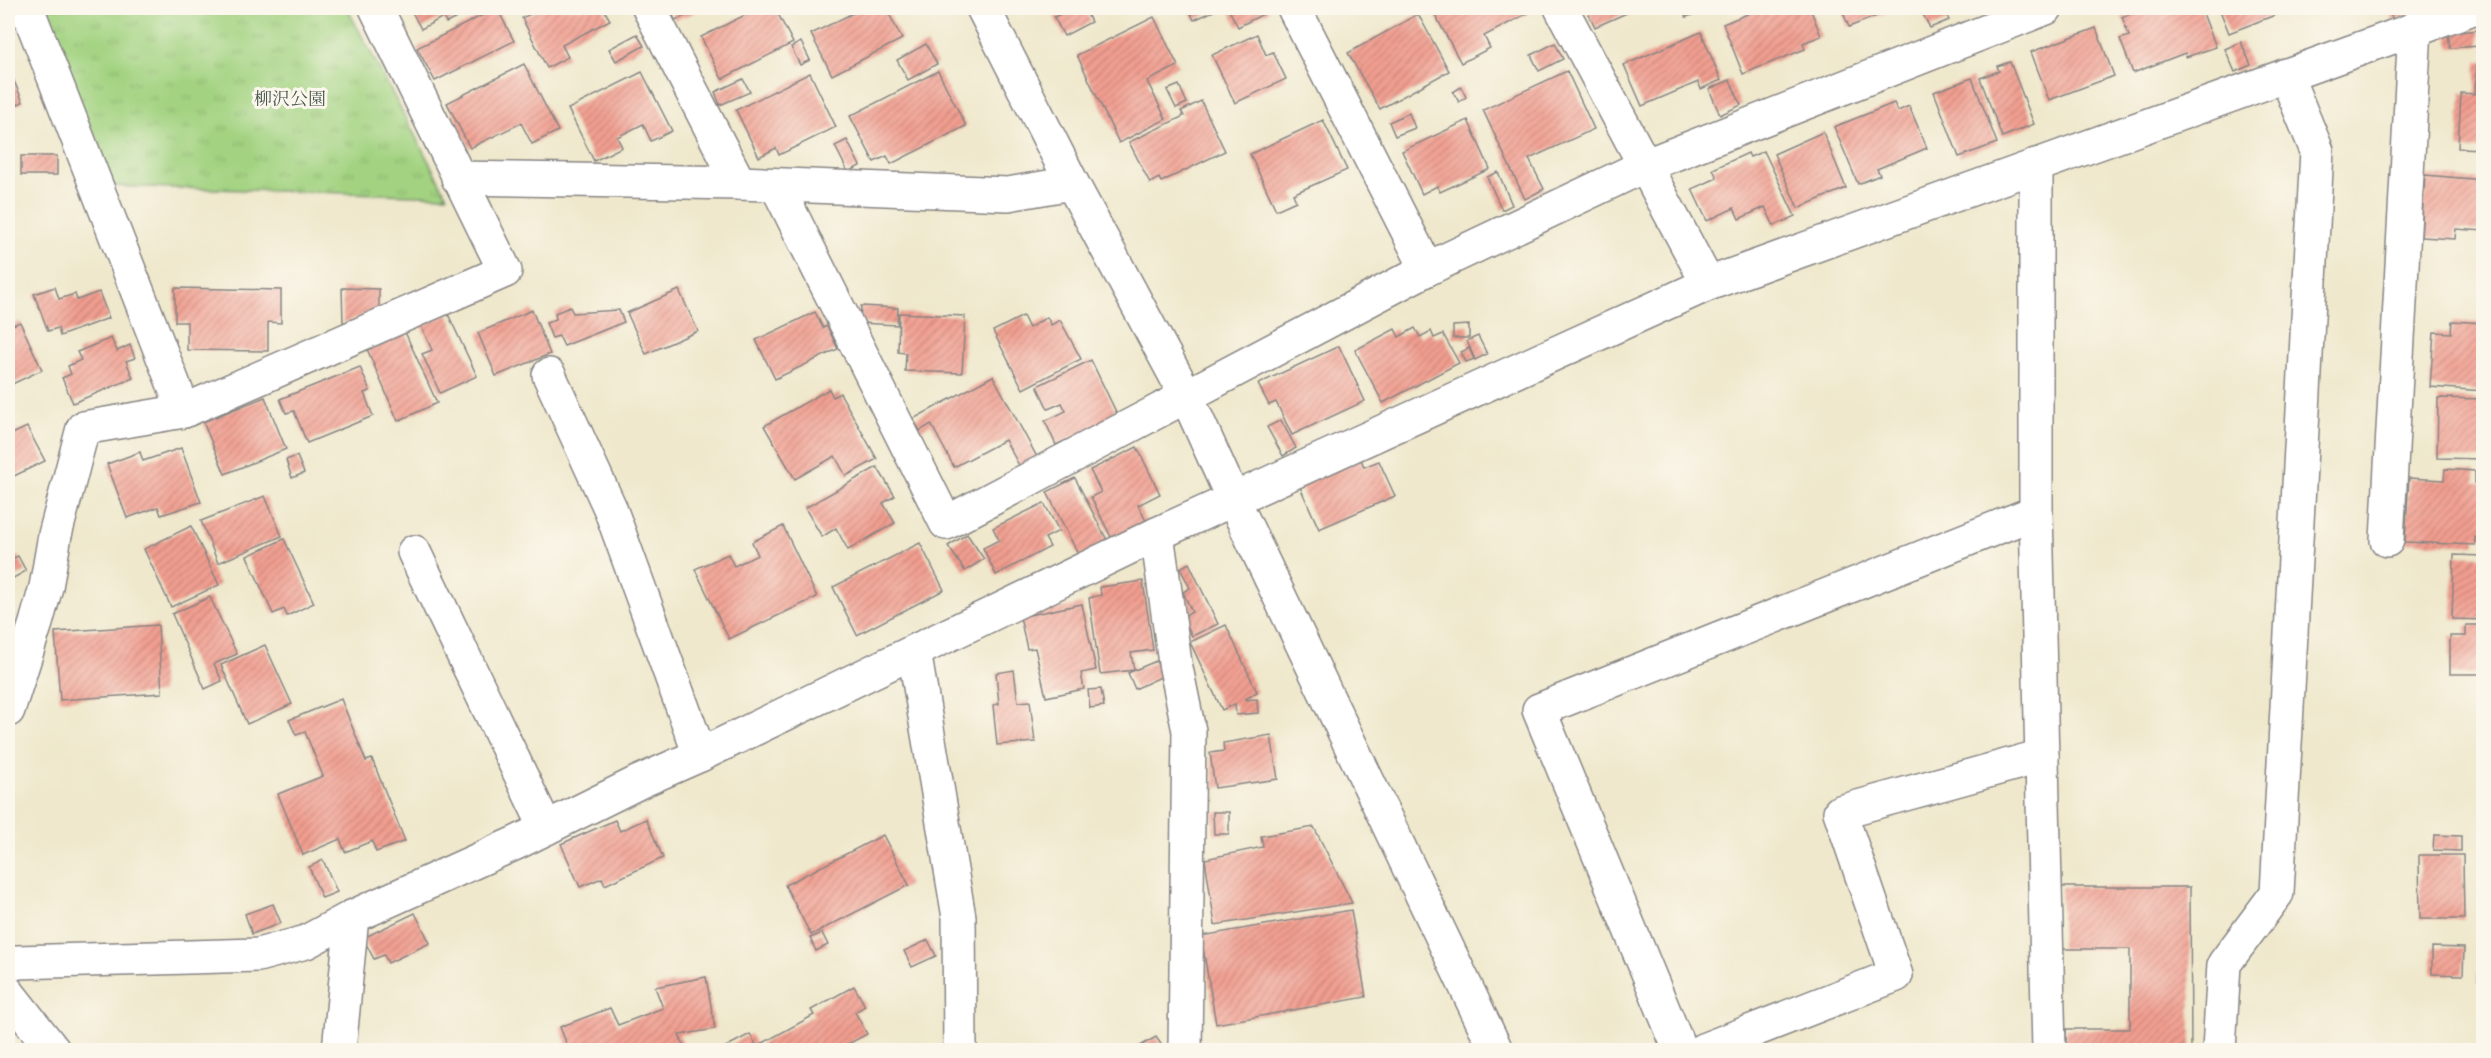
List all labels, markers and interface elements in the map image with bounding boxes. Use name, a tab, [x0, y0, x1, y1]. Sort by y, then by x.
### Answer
park label: 柳沢公園	[254, 88, 326, 114]

